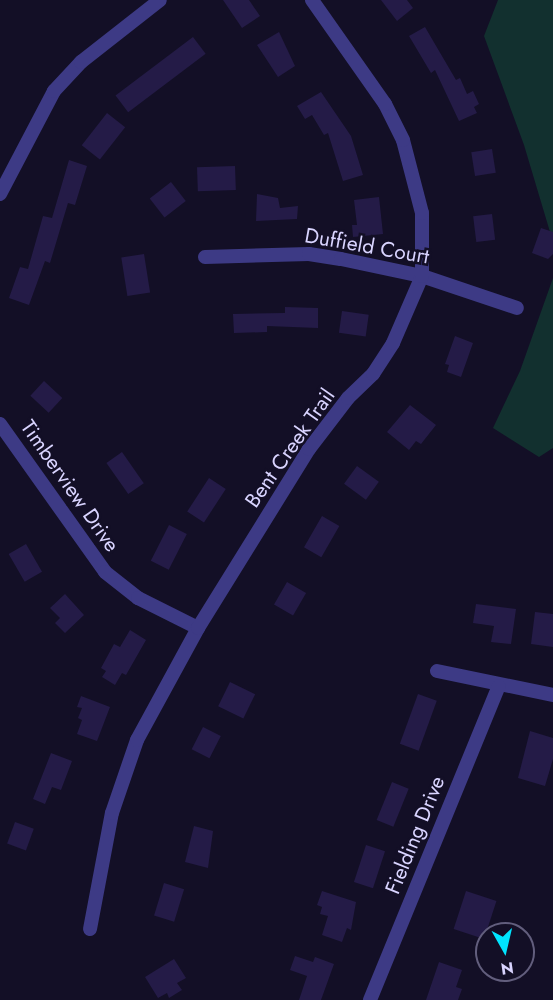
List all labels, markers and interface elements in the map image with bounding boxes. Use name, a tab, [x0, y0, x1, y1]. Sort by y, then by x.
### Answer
street label: Duffield Court	[303, 223, 431, 269]
street label: Bent Creek Trail	[240, 384, 340, 512]
street label: Timberview Drive	[15, 415, 125, 557]
street label: Fielding Drive	[380, 772, 450, 898]
north arrow	[475, 922, 535, 982]
text: N	[499, 956, 515, 981]

